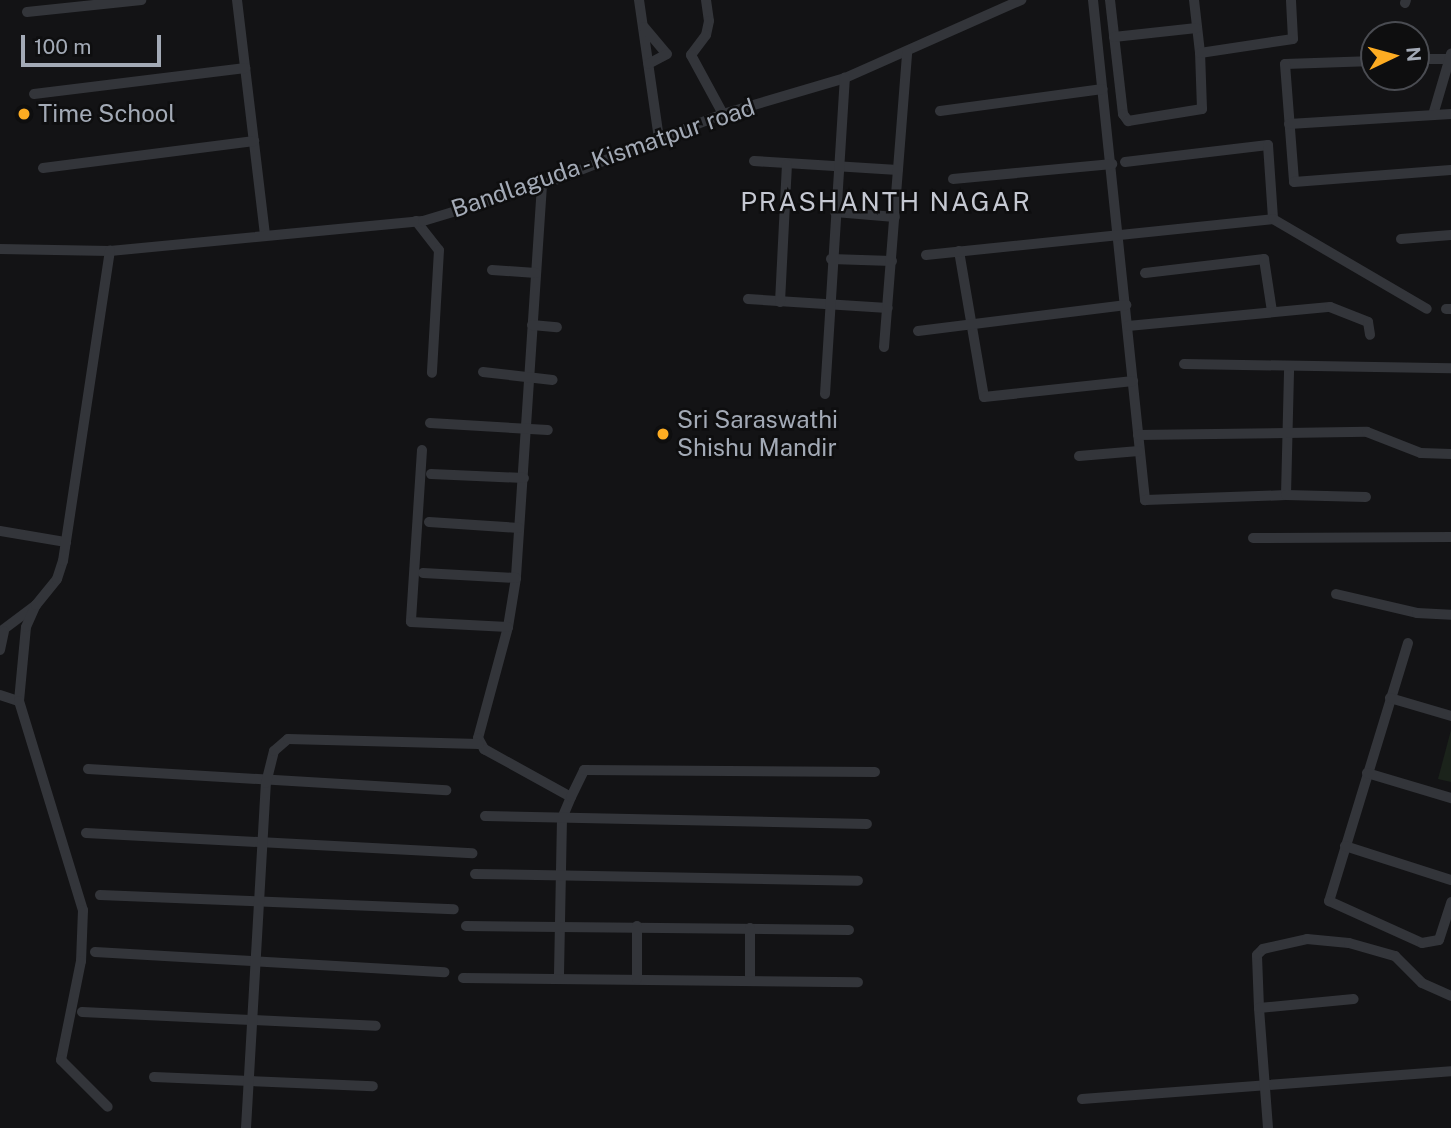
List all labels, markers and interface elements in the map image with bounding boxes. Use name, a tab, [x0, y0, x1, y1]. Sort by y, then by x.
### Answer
scale bar	[24, 21, 164, 65]
north arrow	[1360, 21, 1430, 91]
text: 100 m	[34, 34, 91, 59]
text: N	[1402, 46, 1426, 63]
street label: Bandlaguda - Kismatpur road	[444, 91, 762, 225]
place label: Time School	[38, 100, 176, 128]
marker: Time School	[16, 106, 32, 122]
district label: PRASHANTH NAGAR	[742, 186, 1030, 218]
place label: Sri Saraswathi Shishu Mandir	[677, 406, 838, 462]
marker: Sri Saraswathi Shishu Mandir	[655, 426, 671, 442]

